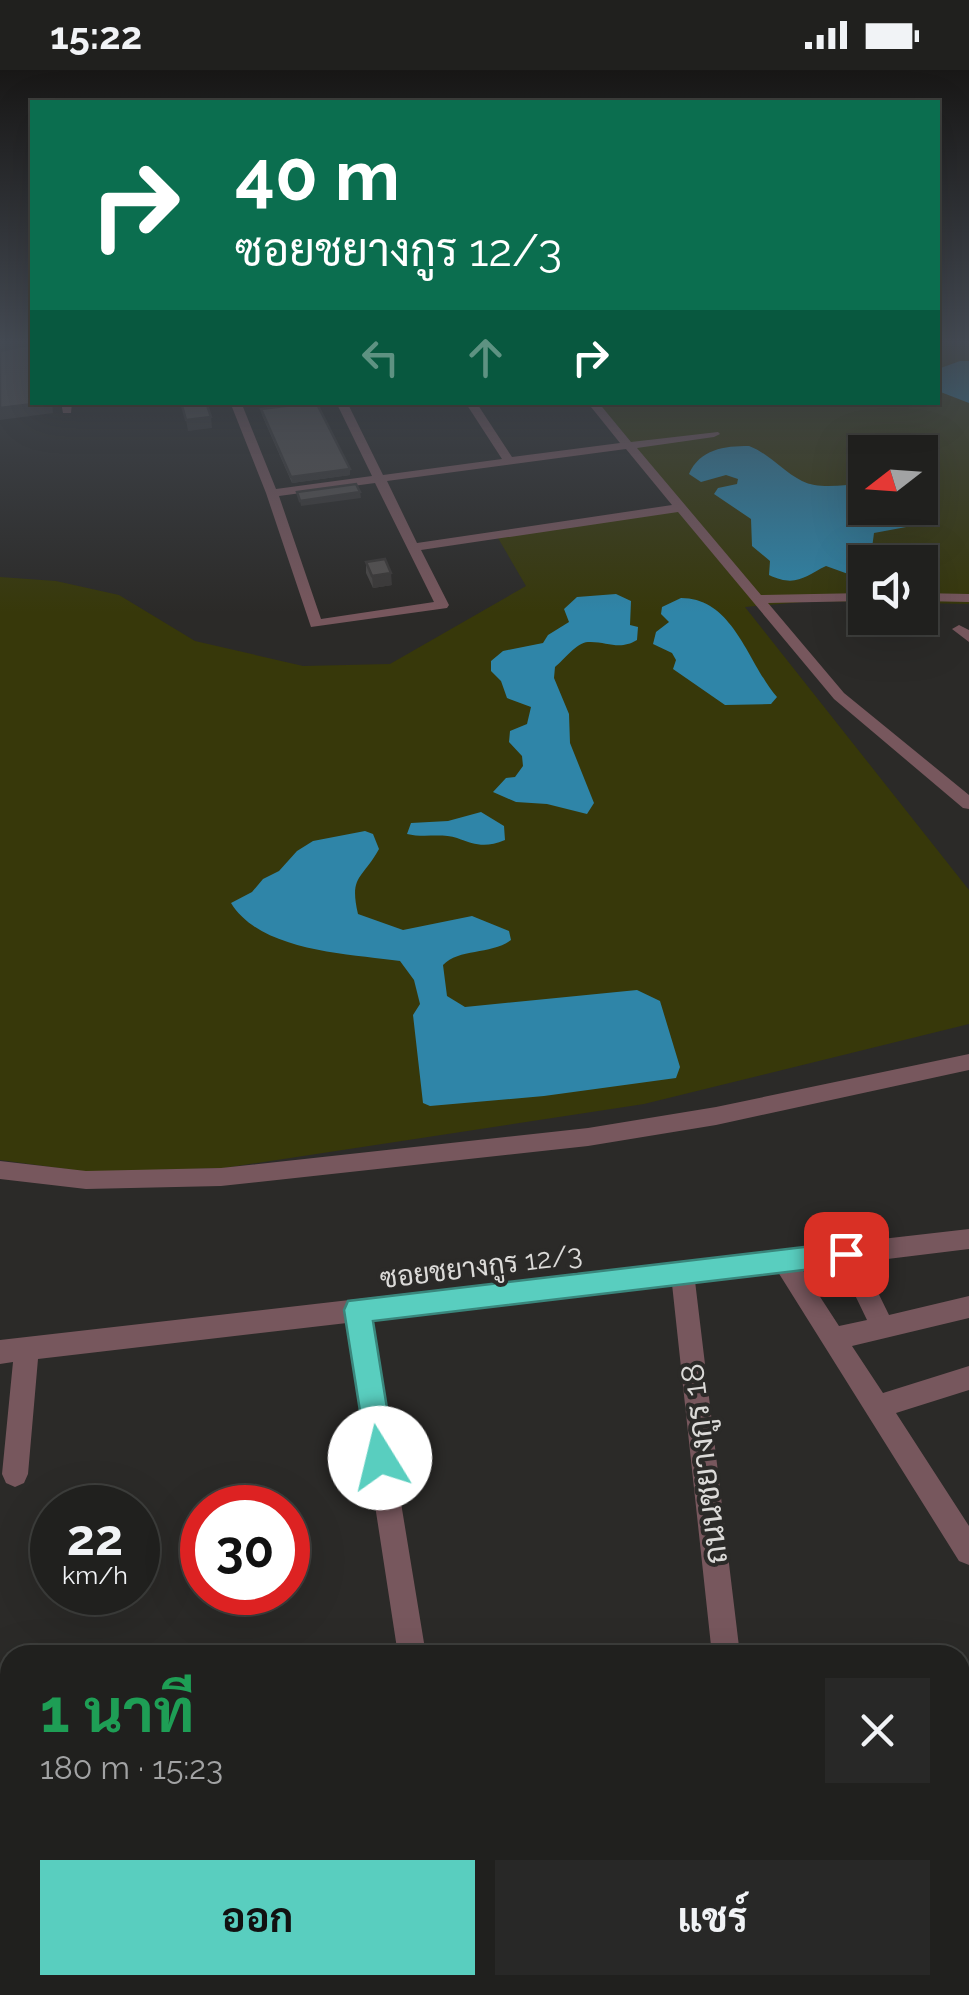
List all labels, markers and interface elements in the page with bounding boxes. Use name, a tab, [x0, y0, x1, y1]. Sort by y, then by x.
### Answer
text: 15:22	[50, 13, 142, 58]
text: 40 m	[235, 134, 400, 216]
icon: right	[70, 140, 200, 270]
text: ซอยชยางกูร 12/3	[235, 224, 562, 277]
icon: left	[353, 330, 408, 385]
icon: ahead	[458, 330, 513, 385]
icon: right	[563, 330, 618, 385]
north arrow	[848, 435, 938, 525]
map controls	[848, 435, 938, 635]
button: sound	[848, 545, 938, 635]
pin	[804, 1212, 889, 1297]
icon: arrive	[819, 1227, 874, 1282]
street label: ซอยชยางกูร 12/3	[378, 1238, 584, 1298]
street label: ถนนชยางกูร 18	[673, 1361, 738, 1566]
position arrow	[328, 1406, 432, 1510]
speed limit sign: 30	[180, 1485, 310, 1615]
text: 22	[67, 1508, 123, 1567]
text: km/h	[62, 1560, 128, 1590]
text: 1 นาที	[40, 1676, 194, 1746]
button: close	[825, 1678, 930, 1783]
text: 180 m · 15:23	[40, 1749, 223, 1786]
button: ออก	[40, 1860, 475, 1975]
button: แชร์	[495, 1860, 930, 1975]

